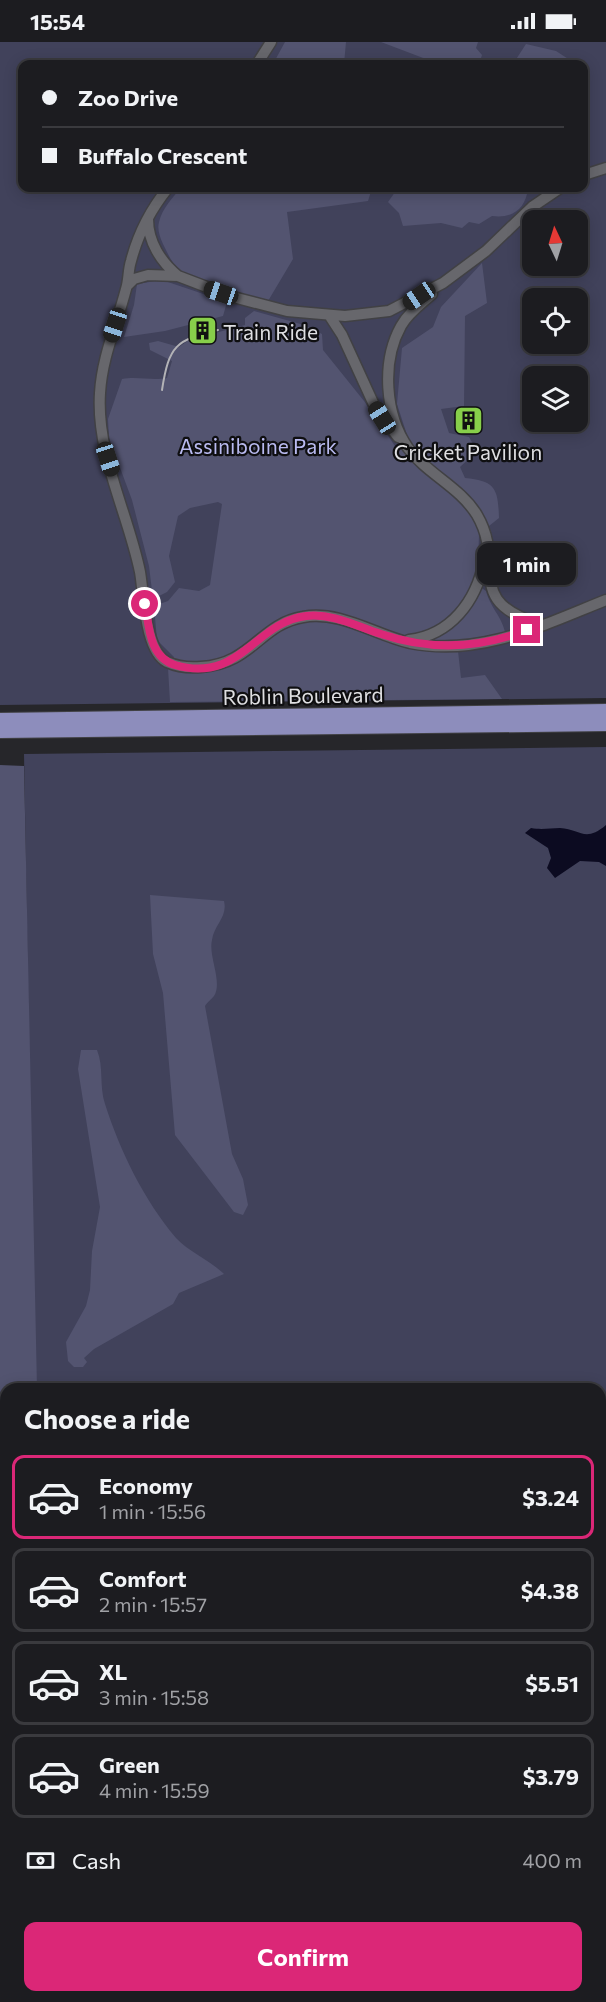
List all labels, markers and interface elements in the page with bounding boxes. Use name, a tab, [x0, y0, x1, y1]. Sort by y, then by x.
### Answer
text: 15:54	[30, 8, 85, 35]
text: Zoo Drive	[78, 84, 178, 111]
text: Buffalo Crescent	[78, 142, 247, 169]
north arrow	[522, 210, 588, 276]
map controls	[522, 210, 588, 432]
car	[399, 278, 439, 314]
car	[201, 279, 241, 307]
button: locate	[522, 288, 588, 354]
car	[101, 305, 129, 345]
building icon: Train Ride	[186, 315, 218, 347]
place label: Train Ride	[223, 319, 318, 344]
button: layers	[522, 366, 588, 432]
car	[365, 398, 399, 438]
building icon: Cricket Pavilion	[452, 404, 484, 436]
park label: Assiniboine Park	[179, 433, 337, 458]
car	[94, 439, 122, 479]
place label: Cricket Pavilion	[394, 439, 542, 464]
callout: 1 min	[478, 543, 576, 585]
text: 1 min	[503, 552, 550, 576]
route start	[131, 590, 158, 617]
route end	[513, 616, 540, 643]
street label: Roblin Boulevard	[222, 681, 384, 709]
text: Choose a ride	[24, 1402, 190, 1435]
icon: car	[27, 1470, 81, 1524]
text: Economy	[99, 1472, 193, 1499]
text: $3.24	[522, 1484, 579, 1511]
text: 1 min · 15:56	[99, 1499, 206, 1523]
icon: car	[27, 1563, 81, 1617]
text: Comfort	[99, 1565, 187, 1592]
text: $4.38	[521, 1577, 579, 1604]
text: 2 min · 15:57	[99, 1592, 207, 1616]
icon: car	[27, 1656, 81, 1710]
text: XL	[99, 1658, 127, 1685]
text: $5.51	[525, 1670, 579, 1697]
text: 3 min · 15:58	[99, 1685, 209, 1709]
icon: car	[27, 1749, 81, 1803]
text: Green	[99, 1751, 160, 1778]
text: $3.79	[523, 1763, 579, 1790]
text: 4 min · 15:59	[99, 1778, 210, 1802]
icon: cash	[24, 1844, 57, 1877]
text: Cash	[72, 1847, 121, 1874]
text: 400 m	[523, 1848, 582, 1872]
button: Confirm	[24, 1922, 582, 1991]

